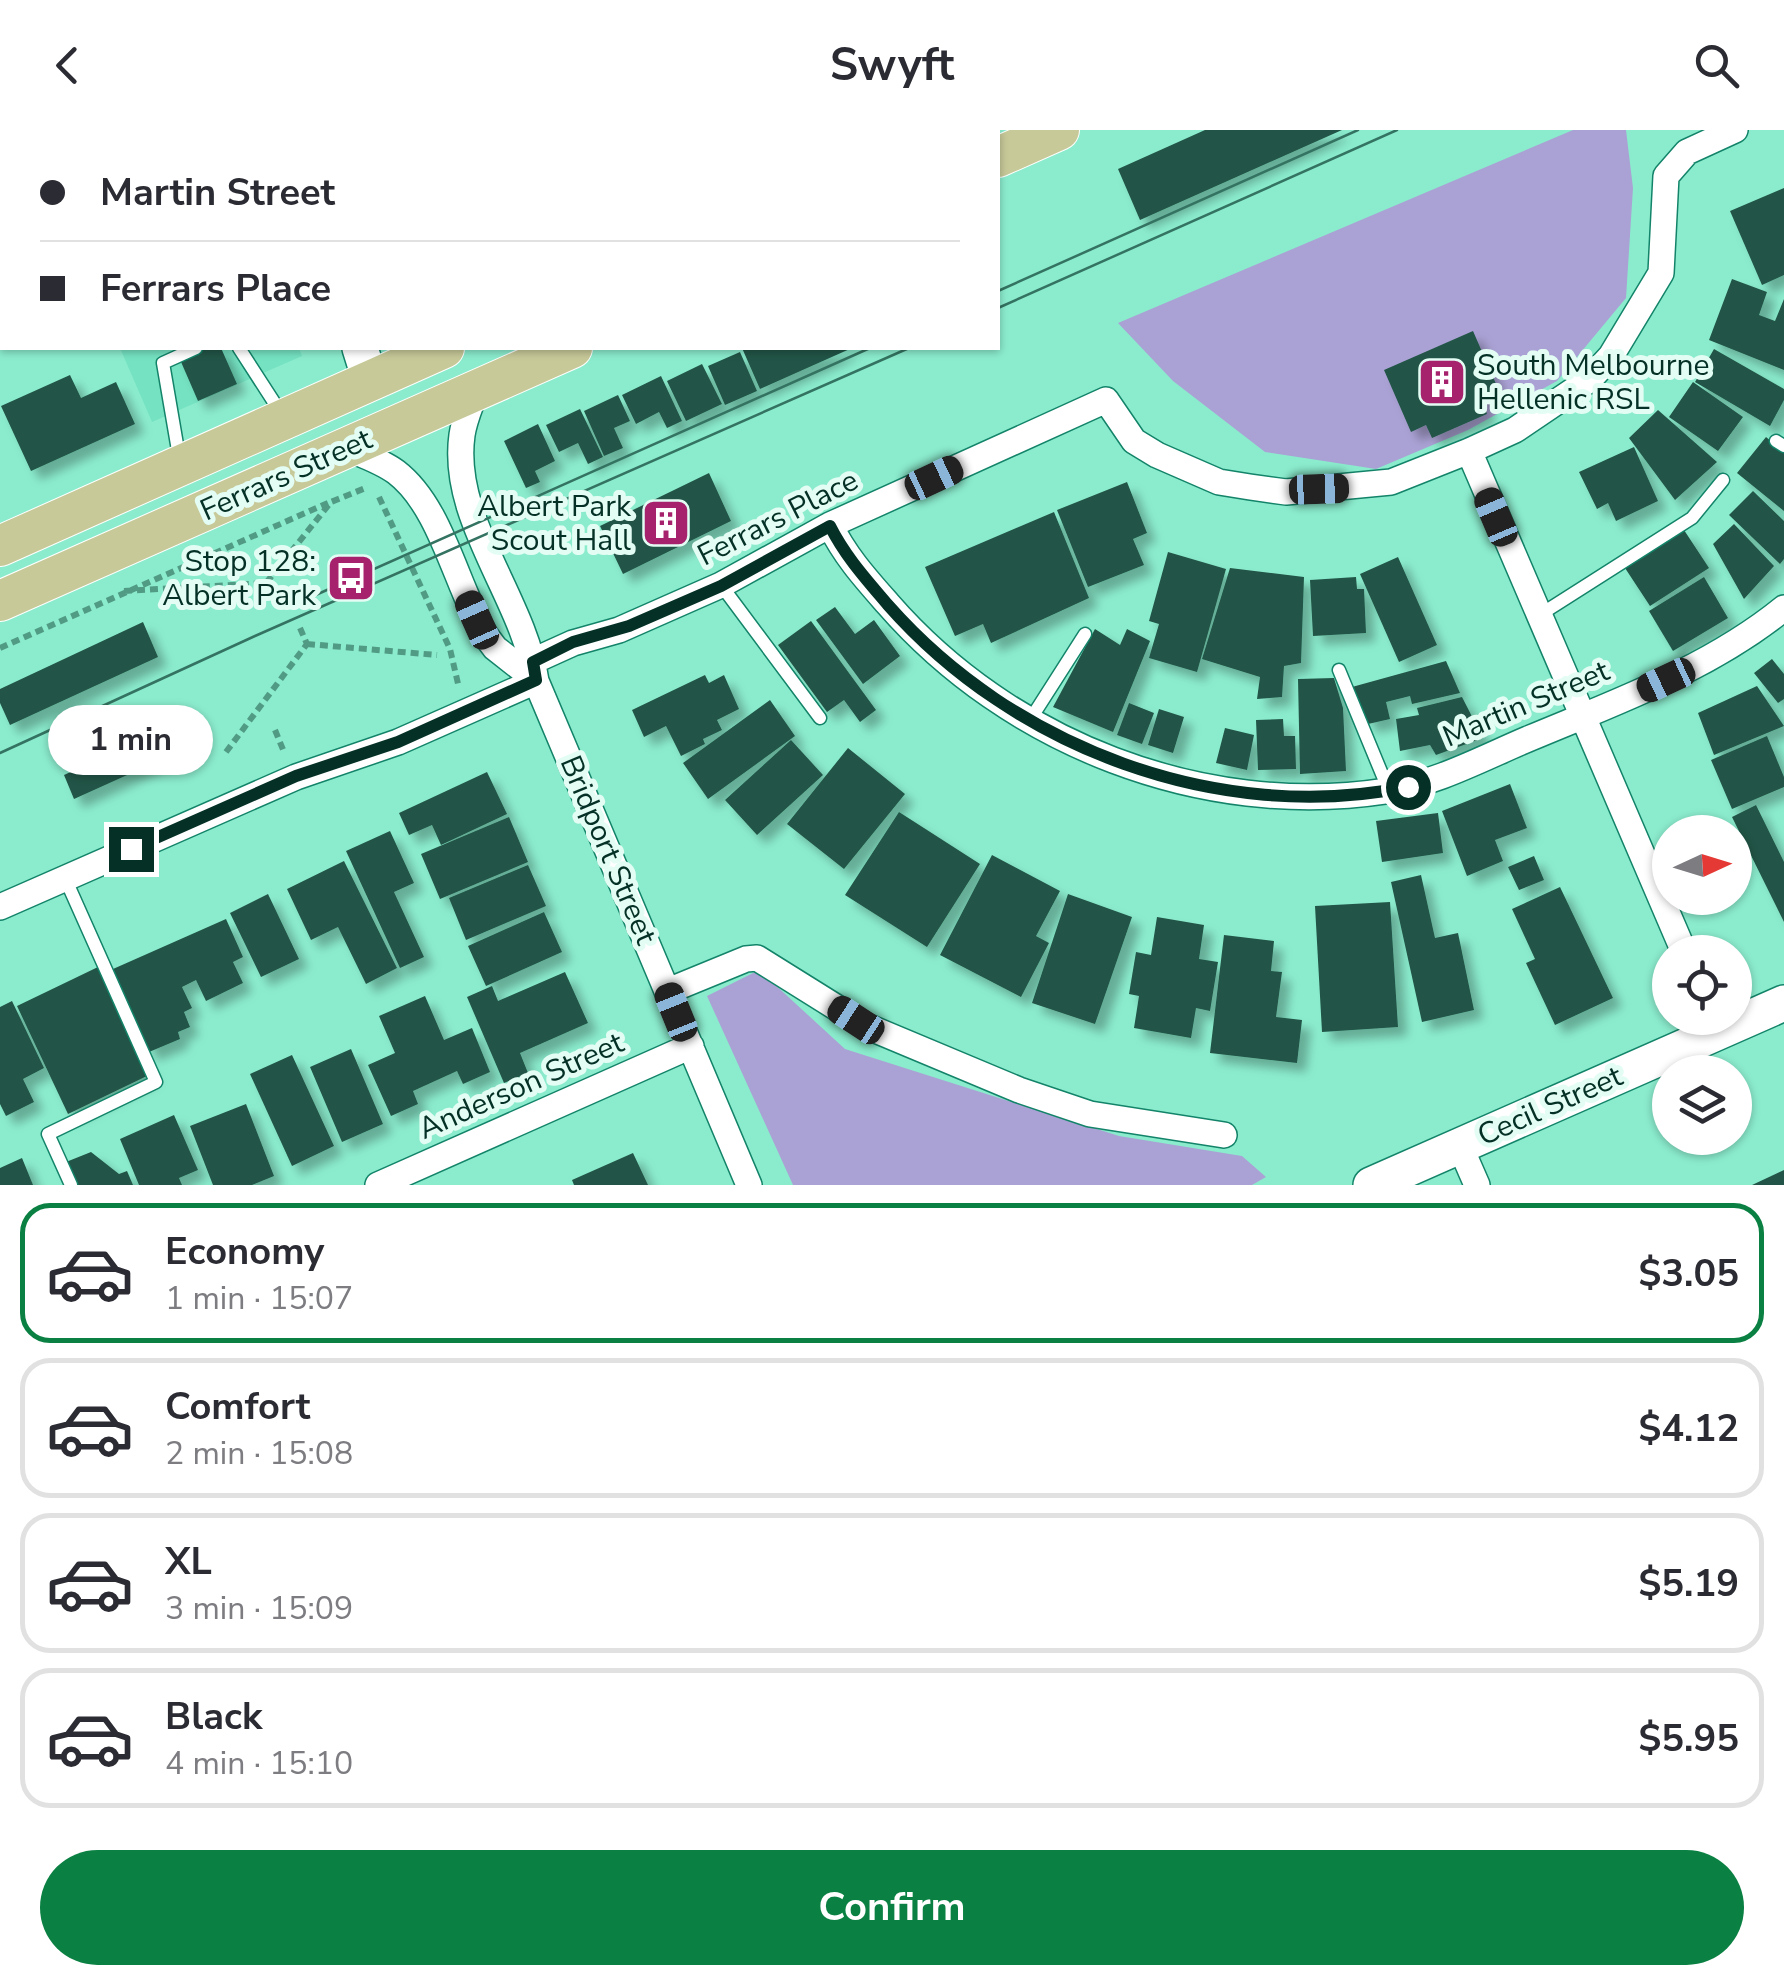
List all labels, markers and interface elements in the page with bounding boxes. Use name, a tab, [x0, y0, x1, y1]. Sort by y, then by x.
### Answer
text: Swyft	[830, 35, 954, 96]
icon: back	[40, 38, 95, 93]
icon: search	[1689, 38, 1744, 93]
text: Martin Street	[100, 167, 335, 218]
text: Ferrars Place	[100, 263, 331, 314]
place label: South Melbourne Hellenic RSL	[1477, 345, 1709, 420]
building icon: South Melbourne Hellenic RSL	[1416, 356, 1468, 408]
street label: Ferrars Street	[194, 419, 379, 531]
car	[900, 452, 968, 504]
street label: Ferrars Place	[691, 460, 865, 576]
car	[1288, 473, 1350, 505]
car	[1470, 484, 1522, 550]
place label: Albert Park Scout Hall	[477, 486, 632, 561]
building icon: Albert Park Scout Hall	[640, 497, 692, 549]
place label: Stop 128: Albert Park	[162, 541, 317, 616]
bus stop icon: Stop 128: Albert Park	[325, 552, 377, 604]
car	[451, 586, 503, 654]
street label: Martin Street	[1436, 650, 1616, 757]
car	[1632, 654, 1700, 706]
callout: 1 min	[48, 704, 214, 774]
text: 1 min	[89, 718, 172, 761]
street label: Bridport Street	[550, 749, 666, 951]
route start	[1386, 765, 1431, 810]
north arrow	[1652, 815, 1752, 915]
map controls	[1652, 815, 1752, 1155]
route end	[109, 827, 154, 872]
button: locate	[1652, 935, 1752, 1035]
car	[651, 979, 701, 1045]
car	[823, 991, 889, 1049]
street label: Anderson Street	[412, 1022, 631, 1150]
button: layers	[1652, 1055, 1752, 1155]
street label: Cecil Street	[1471, 1056, 1629, 1156]
text: Economy	[165, 1226, 324, 1277]
icon: car	[45, 1228, 135, 1318]
text: $3.05	[1638, 1248, 1739, 1299]
text: 1 min · 15:07	[165, 1277, 353, 1320]
text: Comfort	[165, 1381, 310, 1432]
icon: car	[45, 1383, 135, 1473]
text: $4.12	[1638, 1403, 1739, 1454]
text: 2 min · 15:08	[165, 1432, 353, 1475]
text: XL	[165, 1536, 212, 1587]
icon: car	[45, 1538, 135, 1628]
text: $5.19	[1638, 1558, 1739, 1609]
text: 3 min · 15:09	[165, 1587, 353, 1630]
text: Black	[165, 1691, 262, 1742]
icon: car	[45, 1693, 135, 1783]
text: $5.95	[1638, 1713, 1739, 1764]
text: 4 min · 15:10	[165, 1742, 353, 1785]
button: Confirm	[40, 1850, 1744, 1965]

